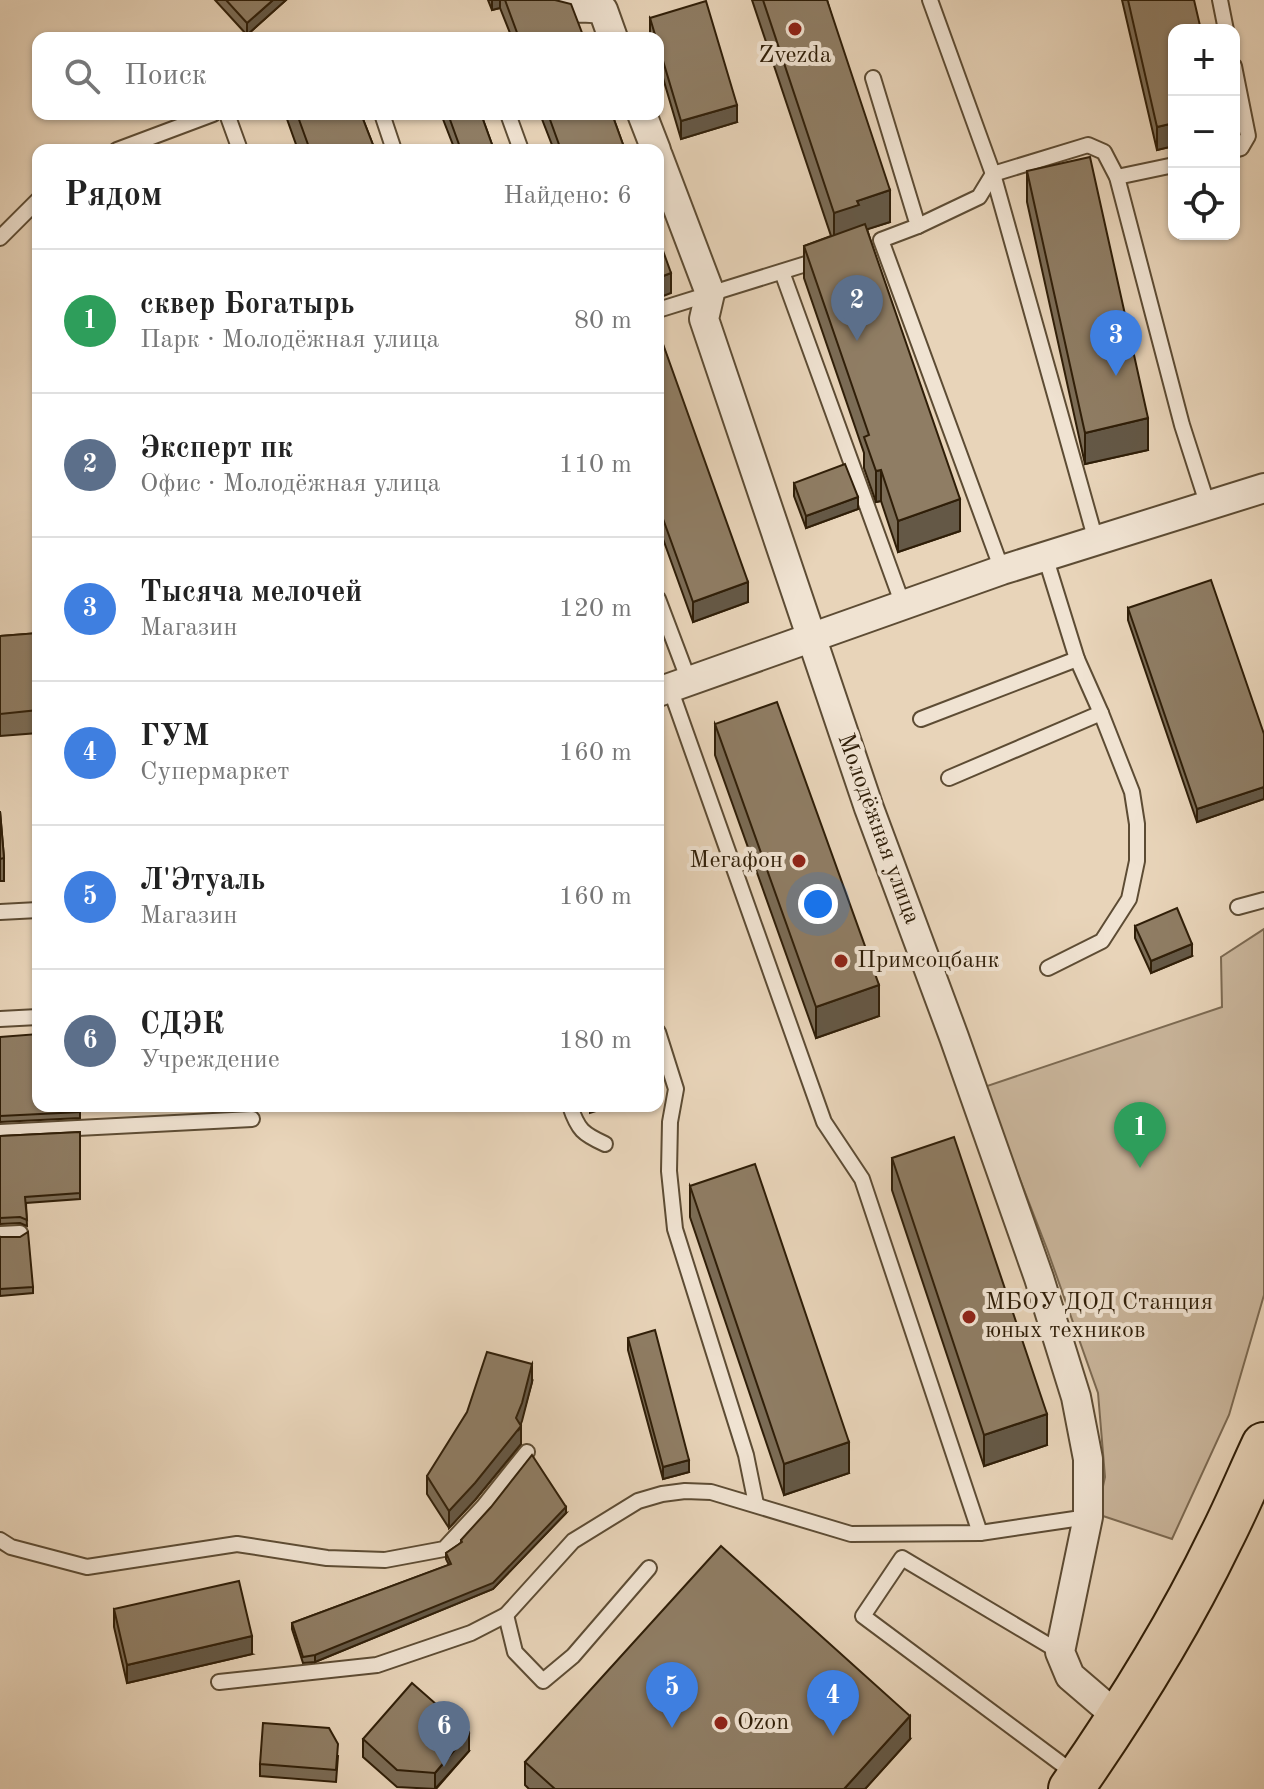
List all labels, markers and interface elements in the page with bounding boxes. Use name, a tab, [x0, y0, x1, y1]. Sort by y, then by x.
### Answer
marker: Zvezda	[786, 20, 804, 38]
map controls	[1168, 24, 1240, 240]
button: +	[1168, 24, 1240, 96]
search box	[32, 32, 664, 120]
place label: Zvezda	[758, 44, 832, 68]
icon: search	[60, 54, 104, 98]
text: Поиск	[124, 61, 207, 91]
button: −	[1168, 96, 1240, 168]
button: locate	[1168, 168, 1240, 240]
text: Рядом	[64, 179, 163, 213]
text: Найдено: 6	[503, 183, 632, 209]
pin: 2	[831, 275, 883, 341]
text: сквер Богатырь	[140, 290, 355, 320]
text: 1	[82, 308, 98, 334]
text: 80 m	[574, 308, 632, 334]
pin: 3	[1090, 310, 1142, 376]
text: Парк · Молодёжная улица	[140, 327, 439, 353]
text: Эксперт пк	[140, 434, 293, 464]
text: 2	[82, 452, 98, 478]
text: 110 m	[559, 452, 632, 478]
text: Офис · Молодёжная улица	[140, 471, 440, 497]
text: Тысяча мелочей	[140, 578, 363, 608]
text: 3	[82, 596, 98, 622]
text: 120 m	[559, 596, 632, 622]
text: Магазин	[140, 615, 238, 641]
text: ГУМ	[140, 722, 209, 752]
street label: Молодёжная улица	[832, 730, 924, 928]
text: 4	[82, 740, 98, 766]
text: 160 m	[559, 740, 632, 766]
text: Супермаркет	[140, 759, 289, 785]
place label: Мегафон	[689, 849, 783, 873]
marker: Мегафон	[790, 852, 808, 870]
text: Л'Этуаль	[140, 866, 265, 896]
text: 5	[82, 884, 98, 910]
text: 160 m	[559, 884, 632, 910]
your location	[798, 884, 838, 924]
text: Магазин	[140, 903, 238, 929]
place label: Примсоцбанк	[857, 949, 1000, 973]
marker: Примсоцбанк	[832, 952, 850, 970]
text: СДЭК	[140, 1010, 224, 1040]
text: 6	[82, 1028, 98, 1054]
text: 180 m	[559, 1028, 632, 1054]
text: Учреждение	[140, 1047, 280, 1073]
pin: 1	[1114, 1102, 1166, 1168]
place label: МБОУ ДОД Станция юных техников	[985, 1291, 1213, 1343]
marker: МБОУ ДОД Станция юных техников	[960, 1308, 978, 1326]
pin: 5	[646, 1662, 698, 1728]
pin: 4	[807, 1670, 859, 1736]
pin: 6	[418, 1701, 470, 1767]
place label: Ozon	[737, 1711, 789, 1735]
marker: Ozon	[712, 1714, 730, 1732]

